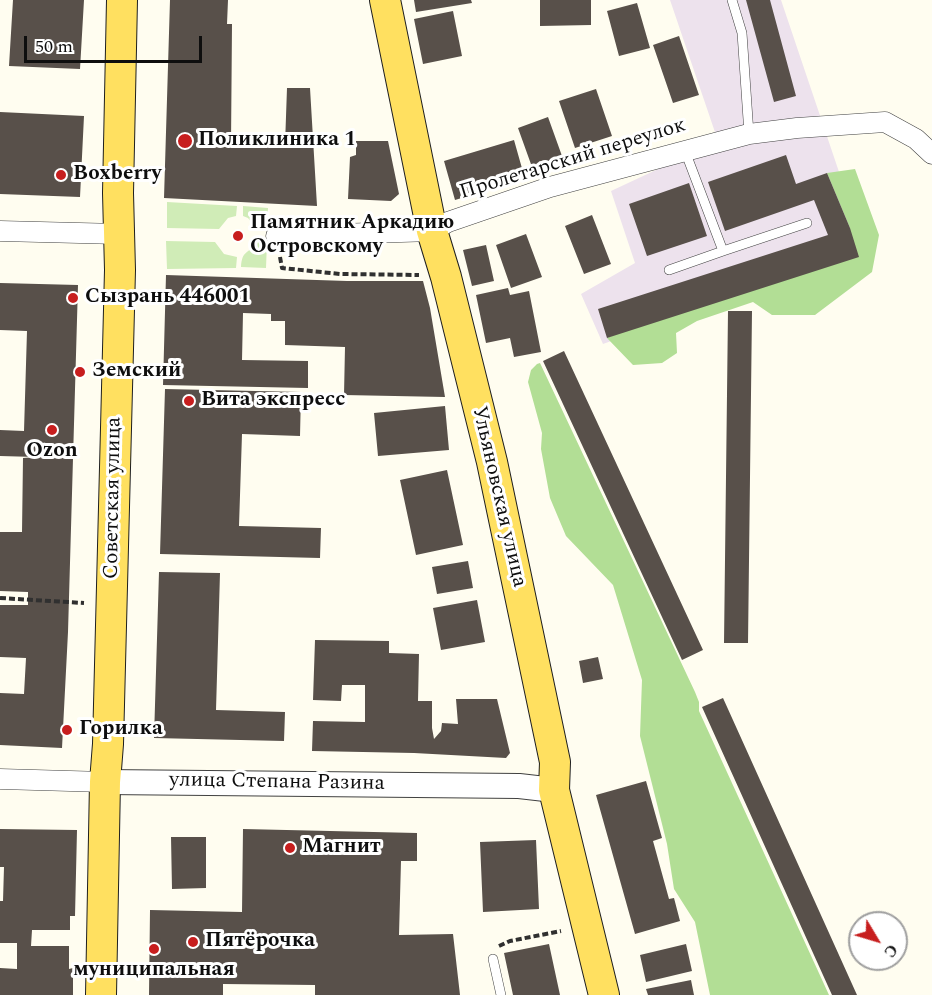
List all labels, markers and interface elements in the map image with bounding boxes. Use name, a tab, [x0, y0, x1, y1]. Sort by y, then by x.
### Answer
scale bar	[27, 24, 206, 62]
text: 50 m	[35, 33, 73, 60]
street label: Пролетарский переулок	[457, 114, 689, 206]
place label: Поликлиника 1	[198, 128, 356, 154]
marker: Поликлиника 1	[176, 132, 194, 150]
place label: Boxberry	[73, 162, 162, 188]
marker: Boxberry	[54, 168, 68, 182]
place label: Памятник Аркадию Островскому	[250, 211, 454, 261]
marker: Памятник Аркадию Островскому	[231, 229, 245, 243]
place label: Сызрань 446001	[85, 285, 250, 311]
marker: Сызрань 446001	[66, 291, 80, 305]
place label: Земский	[92, 359, 182, 385]
marker: Земский	[73, 365, 87, 379]
place label: Вита экспресс	[201, 388, 345, 414]
marker: Вита экспресс	[182, 394, 196, 408]
street label: Ульяновская улица	[465, 404, 531, 590]
street label: Советская улица	[100, 417, 128, 579]
marker: Ozon	[45, 423, 59, 437]
place label: Ozon	[26, 439, 78, 465]
place label: Горилка	[79, 717, 163, 743]
marker: Горилка	[60, 723, 74, 737]
street label: улица Степана Разина	[169, 769, 385, 797]
place label: Магнит	[302, 835, 381, 861]
marker: Магнит	[283, 841, 297, 855]
north arrow	[848, 911, 908, 971]
place label: Пятёрочка	[205, 929, 315, 955]
marker: Пятёрочка	[186, 935, 200, 949]
text: С	[878, 939, 904, 963]
marker: муниципальная	[147, 942, 161, 956]
place label: муниципальная	[73, 958, 235, 984]

